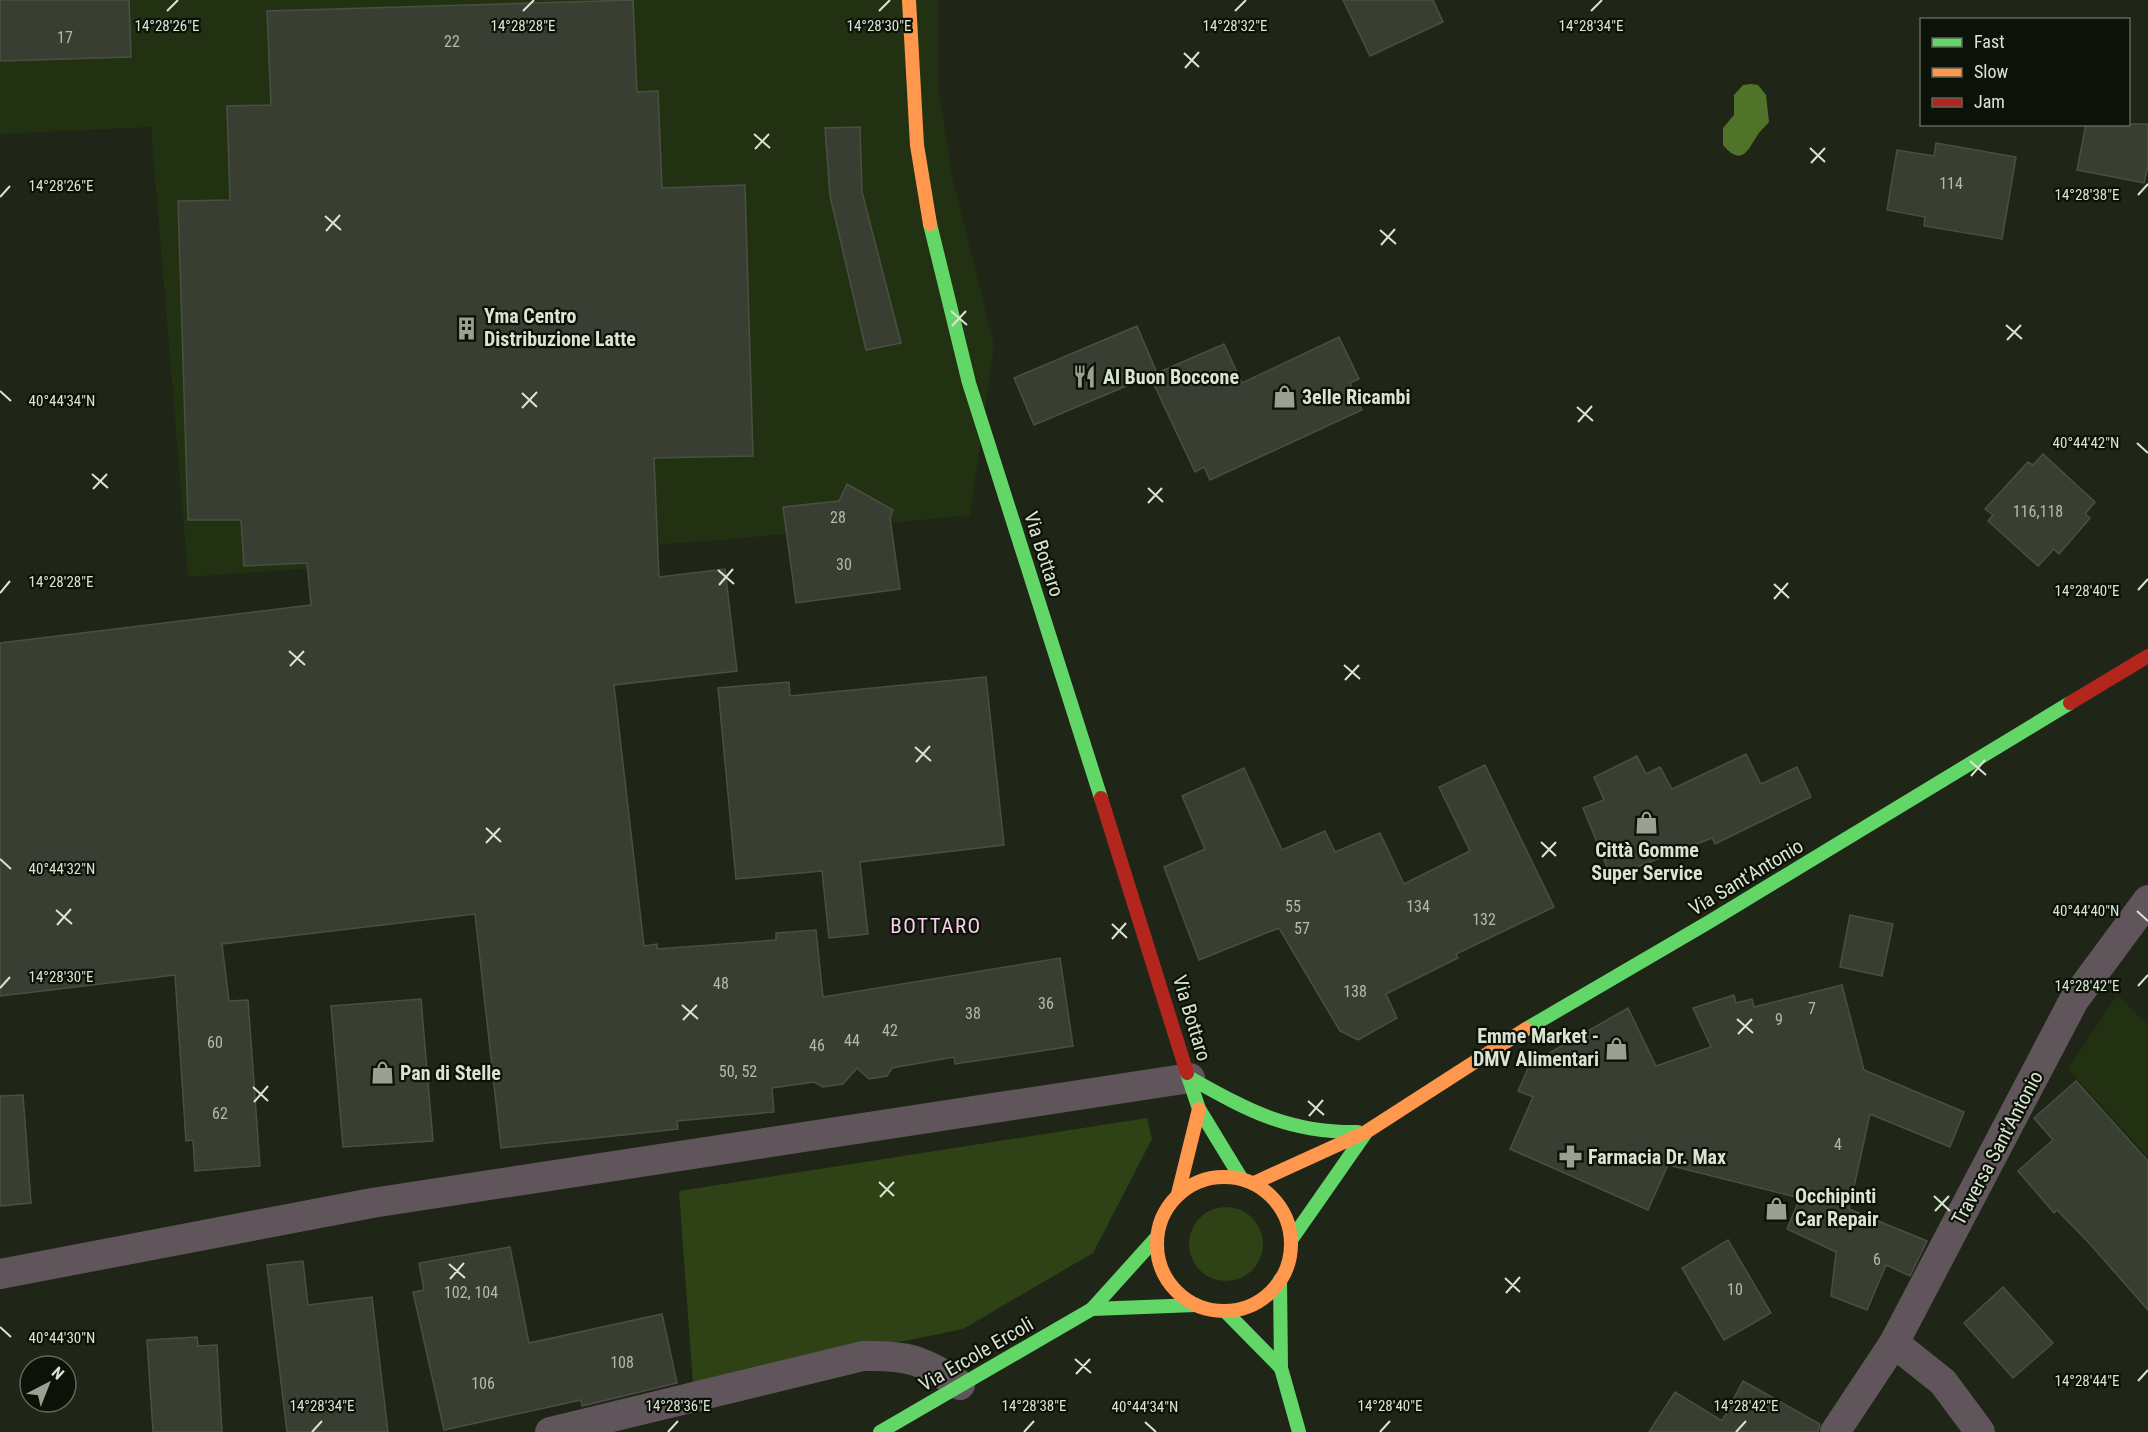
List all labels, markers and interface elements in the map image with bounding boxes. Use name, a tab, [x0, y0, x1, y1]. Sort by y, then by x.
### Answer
text: 14°28'26"E	[135, 17, 199, 35]
text: 14°28'28"E	[491, 17, 555, 35]
text: 14°28'30"E	[847, 17, 911, 35]
text: 14°28'32"E	[1203, 17, 1267, 35]
text: 14°28'34"E	[1559, 17, 1623, 35]
legend	[1920, 18, 2130, 126]
house number: 17	[57, 28, 73, 47]
text: Fast	[1974, 31, 2005, 52]
house number: 22	[444, 32, 460, 51]
text: Slow	[1974, 61, 2009, 82]
text: Jam	[1974, 91, 2005, 112]
house number: 114	[1939, 174, 1963, 193]
text: 14°28'26"E	[29, 177, 93, 195]
text: 14°28'38"E	[2055, 186, 2119, 204]
place label: Yma Centro Distribuzione Latte	[484, 304, 636, 351]
building icon: Yma Centro Distribuzione Latte	[453, 315, 479, 341]
restaurant icon: Al Buon Boccone	[1072, 364, 1098, 390]
place label: Al Buon Boccone	[1103, 365, 1239, 389]
shop icon: 3elle Ricambi	[1271, 384, 1297, 410]
place label: 3elle Ricambi	[1302, 385, 1410, 409]
text: 40°44'34"N	[29, 392, 95, 410]
text: 40°44'42"N	[2053, 434, 2119, 452]
house number: 116,118	[2013, 502, 2063, 521]
house number: 28	[830, 508, 846, 527]
street label: Via Bottaro	[1019, 508, 1069, 600]
house number: 30	[836, 555, 852, 574]
text: 14°28'28"E	[29, 573, 93, 591]
text: 14°28'40"E	[2055, 582, 2119, 600]
shop icon: Città Gomme Super Service	[1634, 810, 1660, 836]
street label: Via Sant'Antonio	[1684, 833, 1808, 921]
place label: Città Gomme Super Service	[1591, 838, 1703, 885]
text: 40°44'32"N	[29, 860, 95, 878]
house number: 55	[1285, 897, 1301, 916]
house number: 134	[1406, 897, 1430, 916]
text: 40°44'40"N	[2053, 902, 2119, 920]
house number: 132	[1472, 910, 1496, 929]
district label: BOTTARO	[890, 914, 982, 938]
house number: 57	[1294, 919, 1310, 938]
text: 14°28'30"E	[29, 968, 93, 986]
street label: Via Bottaro	[1168, 972, 1216, 1064]
house number: 48	[713, 974, 729, 993]
text: 14°28'42"E	[2055, 977, 2119, 995]
house number: 138	[1343, 982, 1367, 1001]
house number: 36	[1038, 994, 1054, 1013]
house number: 7	[1808, 999, 1816, 1018]
house number: 38	[965, 1004, 981, 1023]
house number: 9	[1775, 1010, 1783, 1029]
house number: 42	[882, 1021, 898, 1040]
place label: Emme Market - DMV Alimentari	[1473, 1024, 1599, 1071]
house number: 44	[844, 1031, 860, 1050]
house number: 60	[207, 1033, 223, 1052]
shop icon: Emme Market - DMV Alimentari	[1604, 1035, 1630, 1061]
house number: 46	[809, 1036, 825, 1055]
shop icon: Pan di Stelle	[369, 1060, 395, 1086]
place label: Pan di Stelle	[400, 1061, 501, 1085]
house number: 50, 52	[719, 1062, 757, 1081]
street label: Traversa Sant'Antonio	[1946, 1067, 2048, 1229]
house number: 62	[212, 1104, 228, 1123]
house number: 4	[1834, 1135, 1842, 1154]
pharmacy icon: Farmacia Dr. Max	[1557, 1144, 1583, 1170]
place label: Farmacia Dr. Max	[1588, 1145, 1726, 1169]
place label: Occhipinti Car Repair	[1795, 1184, 1879, 1231]
shop icon: Occhipinti Car Repair	[1764, 1195, 1790, 1221]
house number: 6	[1873, 1250, 1881, 1269]
house number: 10	[1727, 1280, 1743, 1299]
house number: 102, 104	[444, 1283, 498, 1302]
street label: Via Ercole Ercoli	[915, 1312, 1037, 1396]
text: 40°44'30"N	[29, 1329, 95, 1347]
house number: 108	[610, 1353, 634, 1372]
north arrow	[18, 1354, 78, 1414]
text: N	[48, 1363, 68, 1384]
text: 14°28'44"E	[2055, 1372, 2119, 1390]
house number: 106	[471, 1374, 495, 1393]
text: 14°28'34"E	[290, 1397, 354, 1415]
text: 14°28'36"E	[646, 1397, 710, 1415]
text: 14°28'38"E	[1002, 1397, 1066, 1415]
text: 14°28'40"E	[1358, 1397, 1422, 1415]
text: 14°28'42"E	[1714, 1397, 1778, 1415]
text: 40°44'34"N	[1112, 1398, 1178, 1416]

